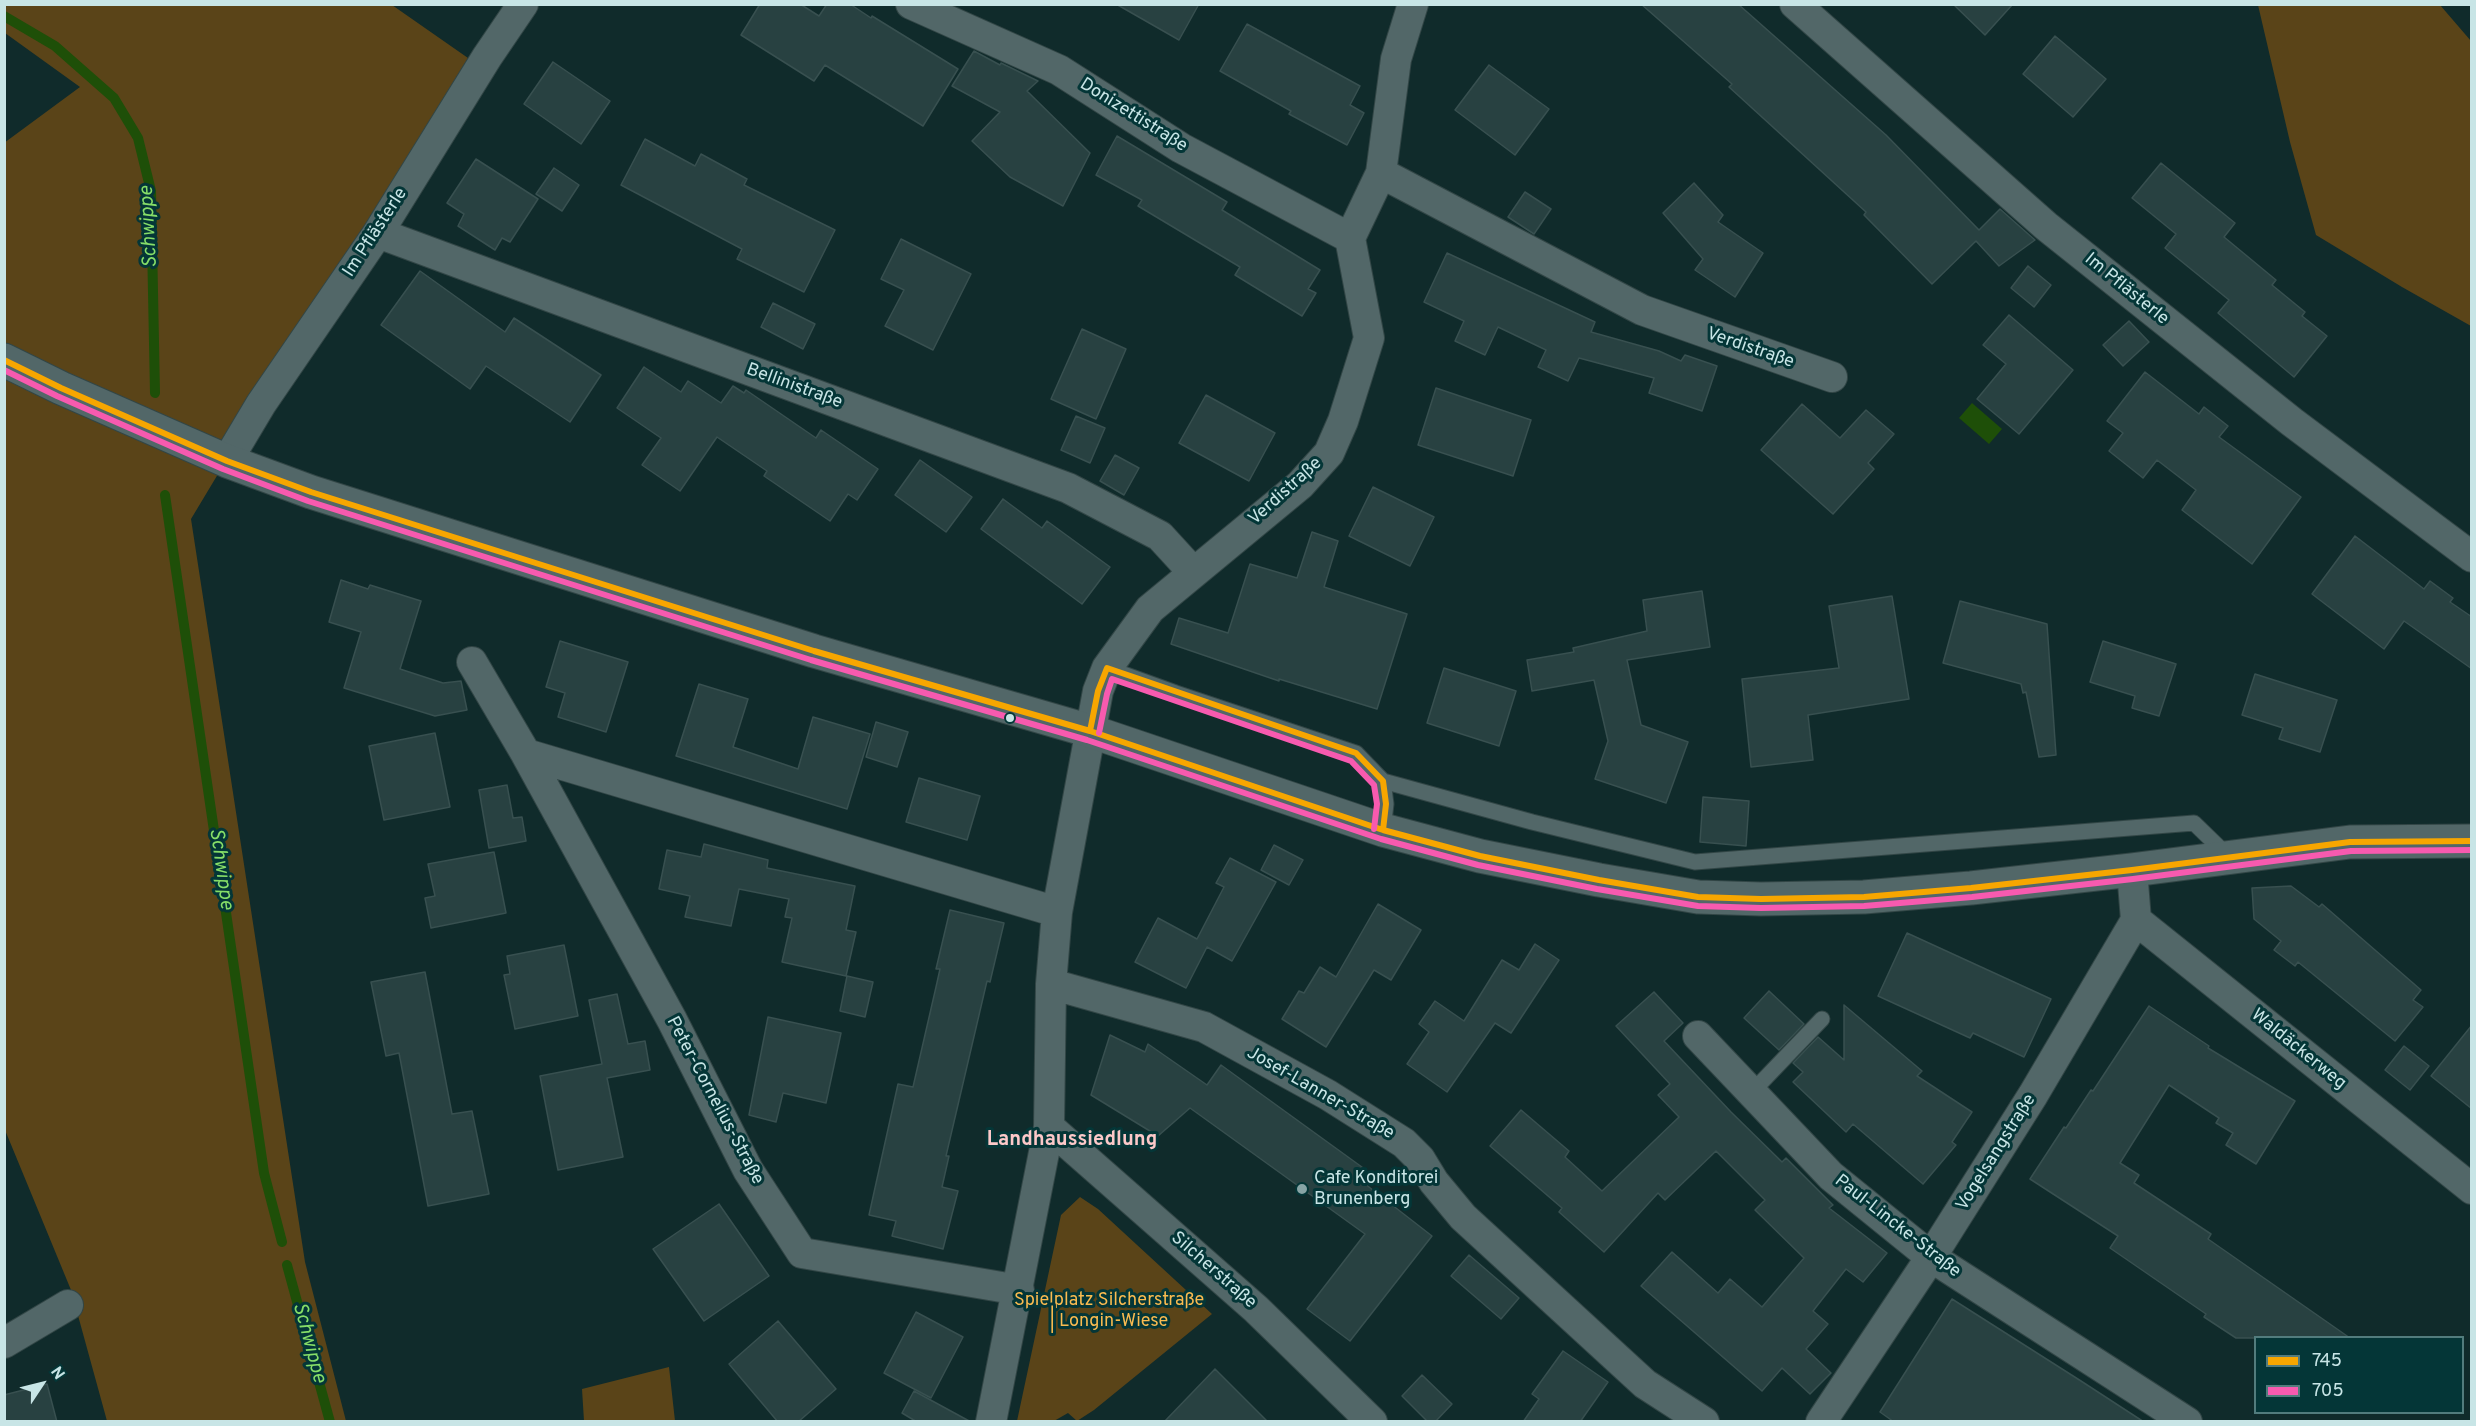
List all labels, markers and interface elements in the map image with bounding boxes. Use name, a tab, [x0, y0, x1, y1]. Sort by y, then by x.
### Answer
street label: Donizettistraße	[1075, 74, 1191, 158]
street label: Im Pflästerle	[339, 184, 413, 282]
water label: Schwippe	[136, 185, 164, 269]
street label: Im Pflästerle	[2079, 249, 2173, 331]
street label: Verdistraße	[1703, 324, 1797, 374]
street label: Bellinistraße	[743, 360, 845, 414]
street label: Verdistraße	[1245, 453, 1327, 531]
unlabelled marker	[1004, 712, 1016, 724]
water label: Schwippe	[202, 827, 238, 911]
street label: Waldäckerweg	[2246, 1005, 2350, 1095]
street label: Peter-Cornelius-Straße	[661, 1013, 767, 1189]
street label: Josef-Lanner-Straße	[1242, 1043, 1398, 1145]
street label: Vogelsangstraße	[1953, 1091, 2041, 1215]
district label: Landhaussiedlung	[987, 1129, 1157, 1153]
place label: Cafe Konditorei Brunenberg	[1314, 1168, 1438, 1210]
street label: Paul-Lincke-Straße	[1829, 1171, 1965, 1283]
marker: Cafe Konditorei Brunenberg	[1295, 1182, 1309, 1196]
street label: Silcherstraße	[1166, 1228, 1260, 1314]
park label: Spielplatz Silcherstraße | Longin-Wiese	[1014, 1290, 1204, 1332]
water label: Schwippe	[286, 1300, 330, 1386]
legend	[2254, 1336, 2464, 1414]
text: 745	[2312, 1350, 2342, 1373]
north arrow	[12, 1354, 72, 1414]
text: N	[45, 1363, 68, 1384]
text: 705	[2312, 1380, 2344, 1403]

